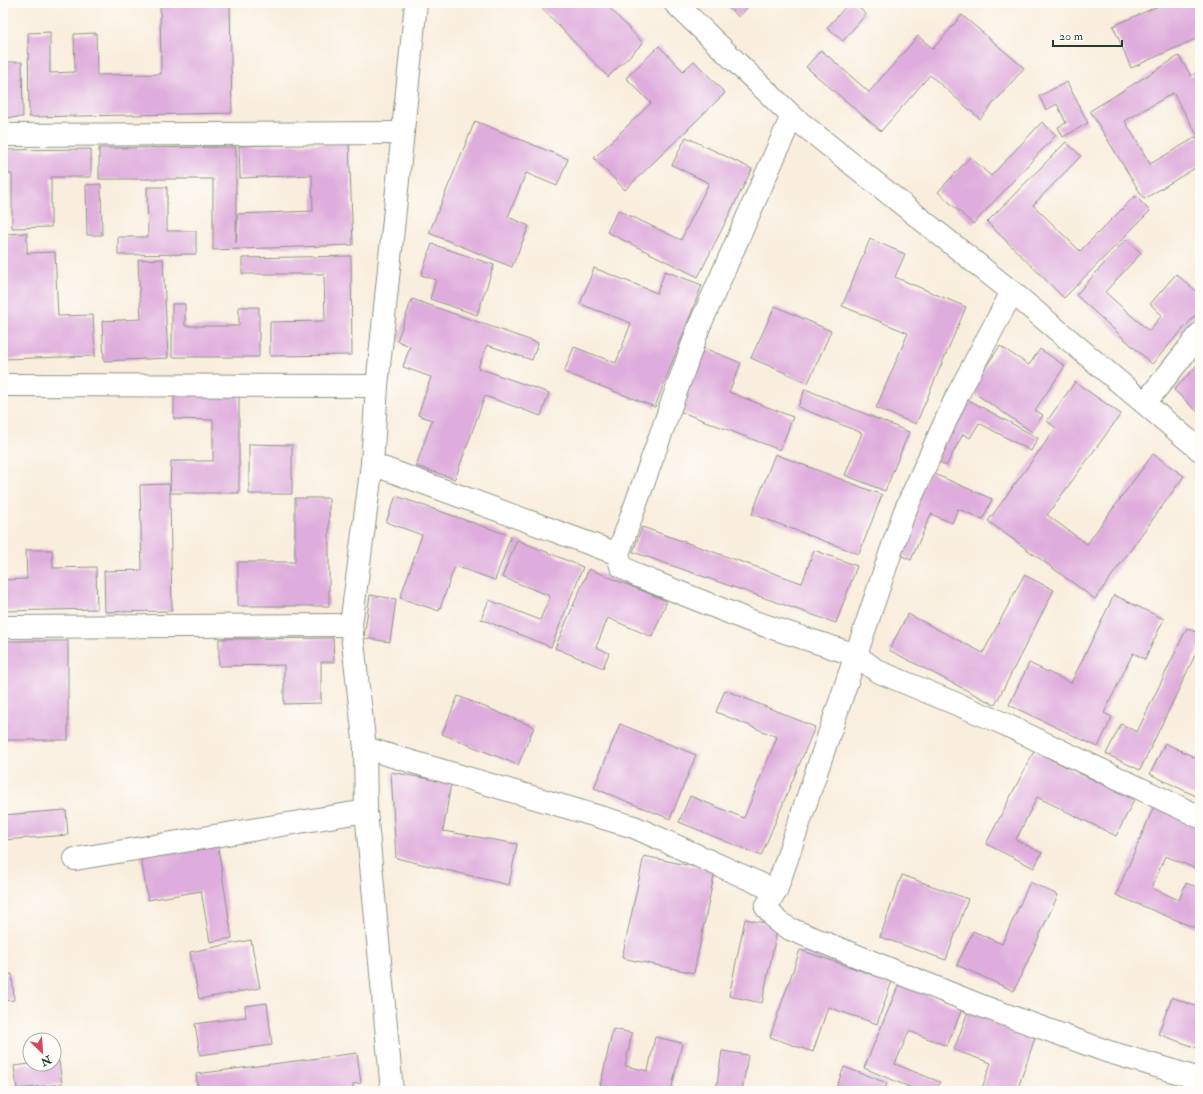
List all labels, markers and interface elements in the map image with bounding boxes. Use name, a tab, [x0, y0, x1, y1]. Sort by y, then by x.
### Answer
scale bar	[1053, 22, 1122, 48]
text: 20 m	[1059, 29, 1084, 44]
north arrow	[22, 1032, 62, 1072]
text: N	[38, 1052, 54, 1069]

